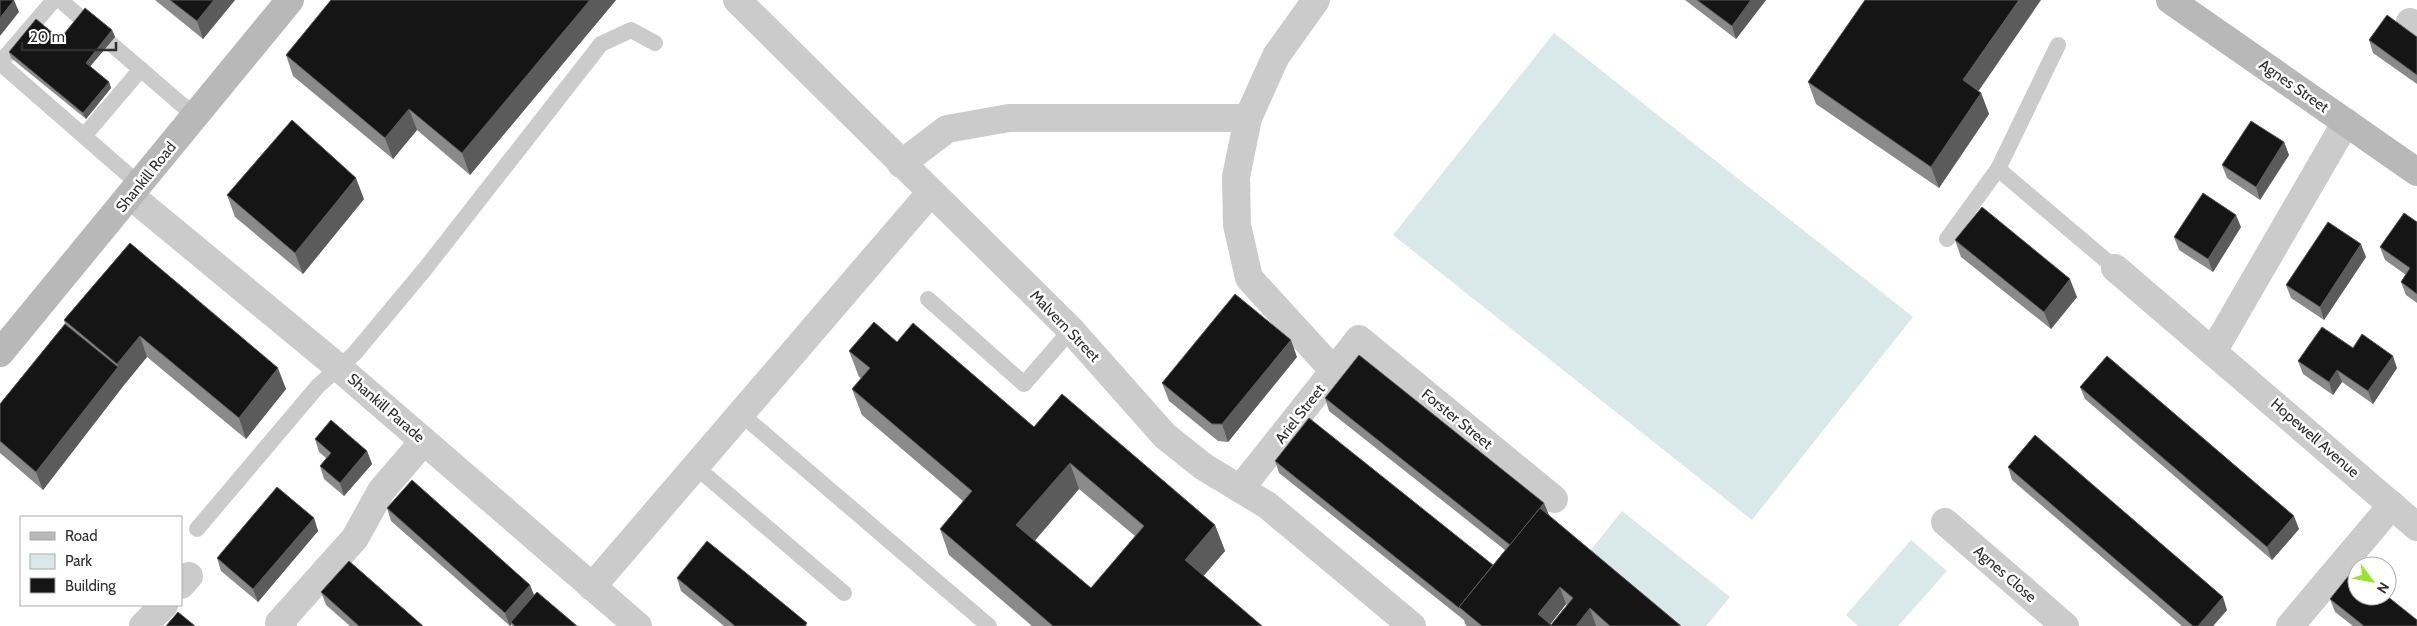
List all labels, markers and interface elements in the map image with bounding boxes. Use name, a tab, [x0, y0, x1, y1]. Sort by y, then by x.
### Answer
scale bar	[22, 20, 116, 52]
text: 20 m	[30, 28, 65, 46]
street label: Agnes Street	[2256, 55, 2332, 117]
street label: Shankill Road	[112, 138, 180, 216]
street label: Malvern Street	[1026, 286, 1104, 366]
street label: Shankill Parade	[344, 370, 428, 447]
street label: Ariel Street	[1271, 381, 1329, 447]
street label: Forster Street	[1418, 385, 1496, 453]
street label: Hopewell Avenue	[2267, 395, 2363, 481]
legend	[20, 516, 182, 606]
text: Road	[65, 527, 98, 545]
street label: Agnes Close	[1970, 542, 2040, 606]
text: Park	[65, 552, 92, 570]
north arrow	[2347, 556, 2397, 606]
text: Building	[65, 577, 116, 595]
text: N	[2373, 579, 2393, 597]

